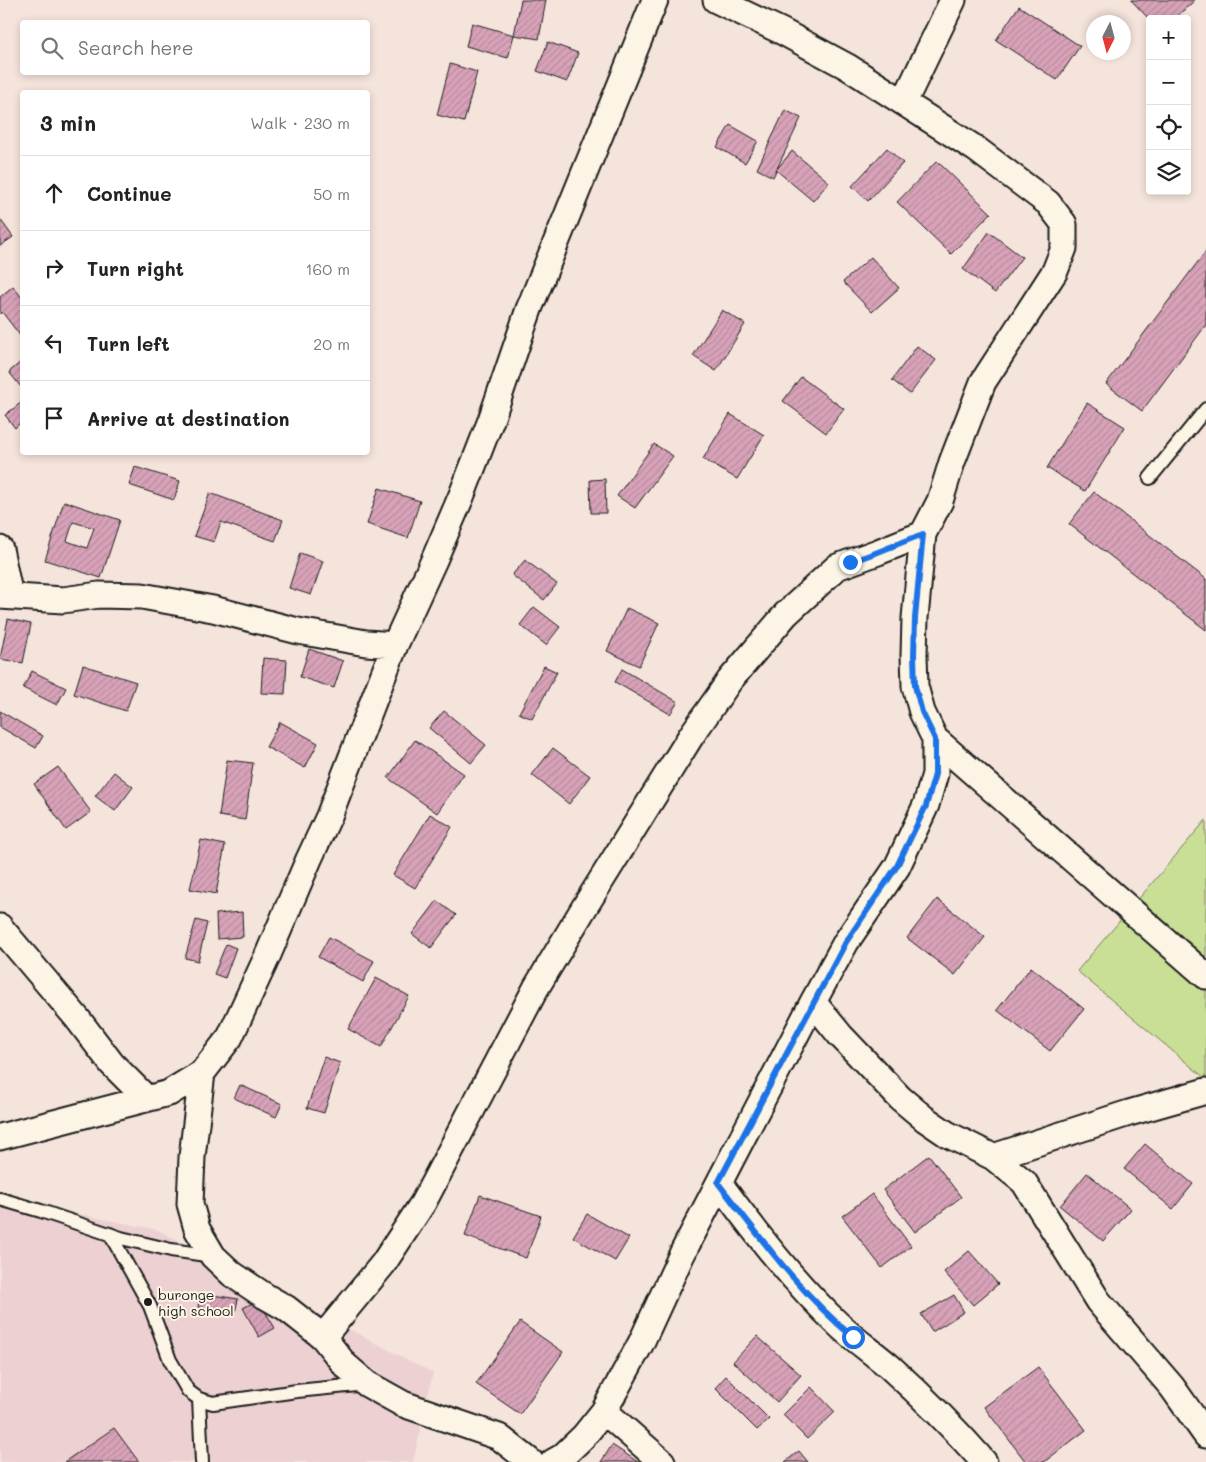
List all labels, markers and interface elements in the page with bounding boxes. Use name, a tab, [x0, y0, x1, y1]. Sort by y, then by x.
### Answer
north arrow	[1086, 15, 1131, 60]
map controls	[1146, 15, 1191, 195]
button: +	[1146, 15, 1191, 60]
search box	[20, 20, 370, 75]
icon: search	[38, 34, 66, 62]
text: Search here	[78, 35, 194, 60]
button: −	[1146, 60, 1191, 105]
button: locate	[1146, 105, 1191, 150]
text: 3 min	[40, 109, 96, 136]
text: Walk · 230 m	[250, 112, 350, 133]
button: layers	[1146, 150, 1191, 195]
icon: ahead	[40, 179, 68, 207]
text: Continue	[87, 181, 172, 206]
text: 50 m	[313, 183, 350, 204]
icon: right	[40, 254, 68, 282]
text: Turn right	[87, 256, 184, 281]
text: 160 m	[305, 258, 350, 279]
icon: left	[40, 329, 68, 357]
text: Turn left	[87, 331, 170, 356]
text: 20 m	[313, 333, 350, 354]
icon: arrive	[40, 404, 68, 432]
text: Arrive at destination	[87, 406, 290, 431]
route end	[839, 551, 862, 574]
place label: buronge high school	[158, 1285, 234, 1320]
marker: buronge high school	[142, 1296, 154, 1308]
route start	[842, 1326, 865, 1349]

